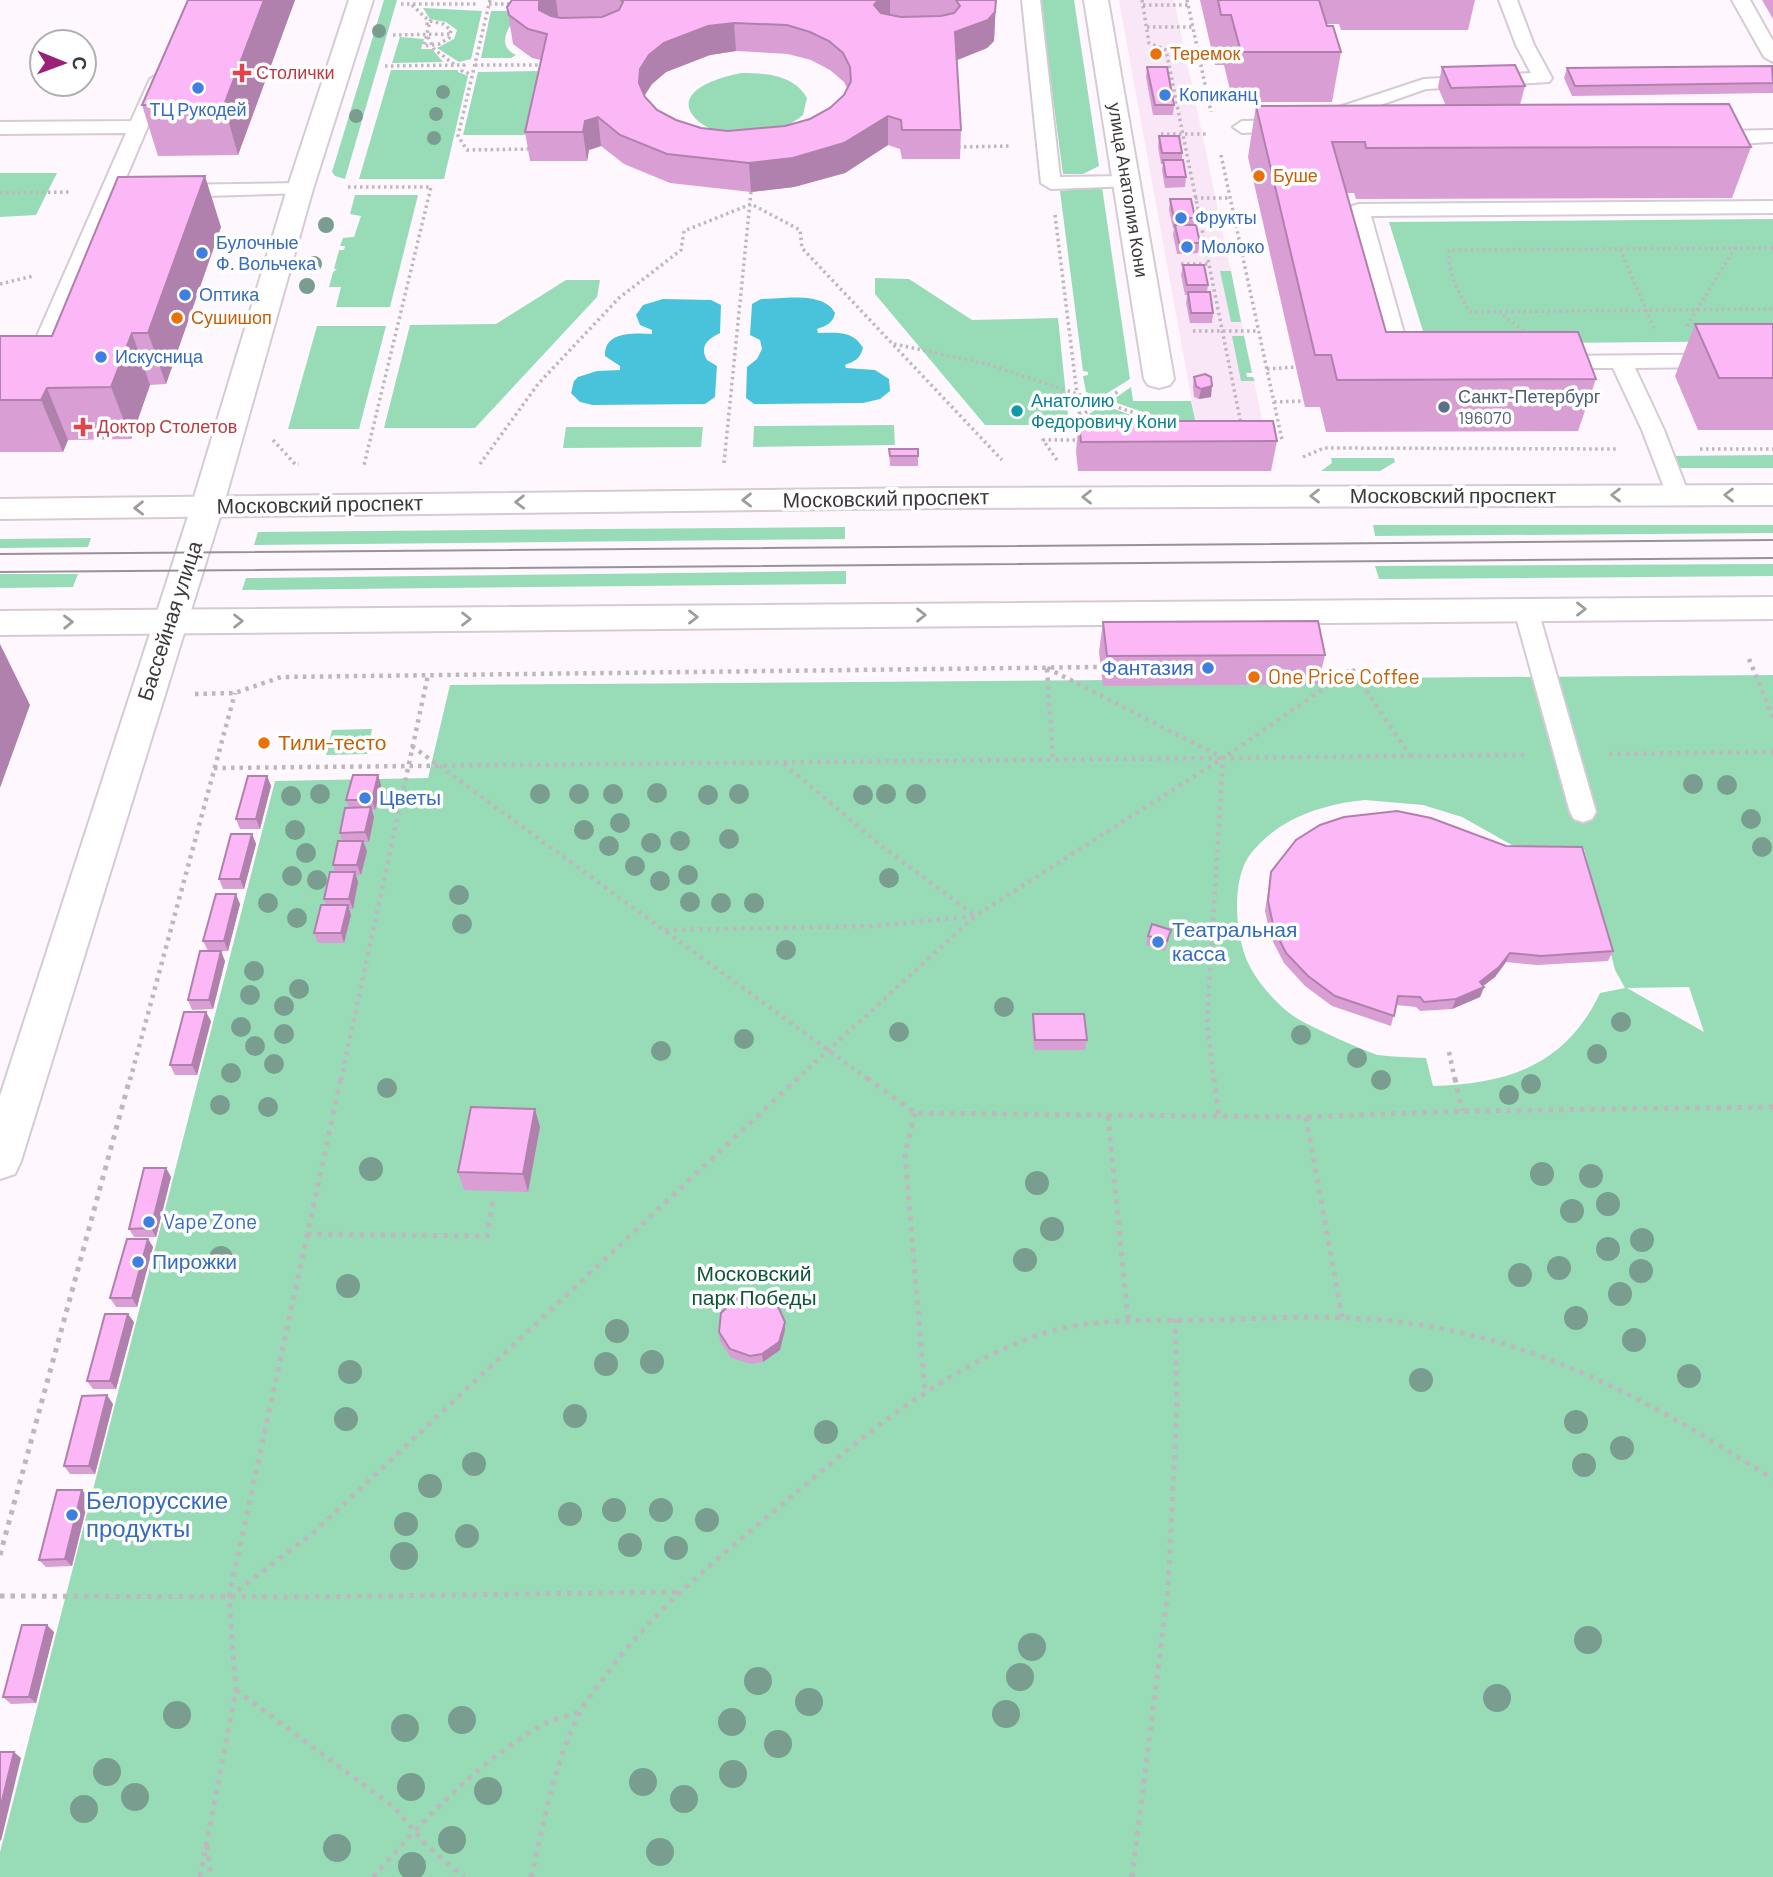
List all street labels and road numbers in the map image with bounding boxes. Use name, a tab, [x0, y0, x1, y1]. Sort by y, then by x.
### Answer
street label: улица Анатолия Кони	[1104, 101, 1154, 279]
street label: Московский проспект	[1350, 482, 1557, 507]
street label: Московский проспект	[782, 483, 990, 512]
street label: Московский проспект	[216, 489, 424, 518]
street label: Бассейная улица	[131, 537, 206, 704]

